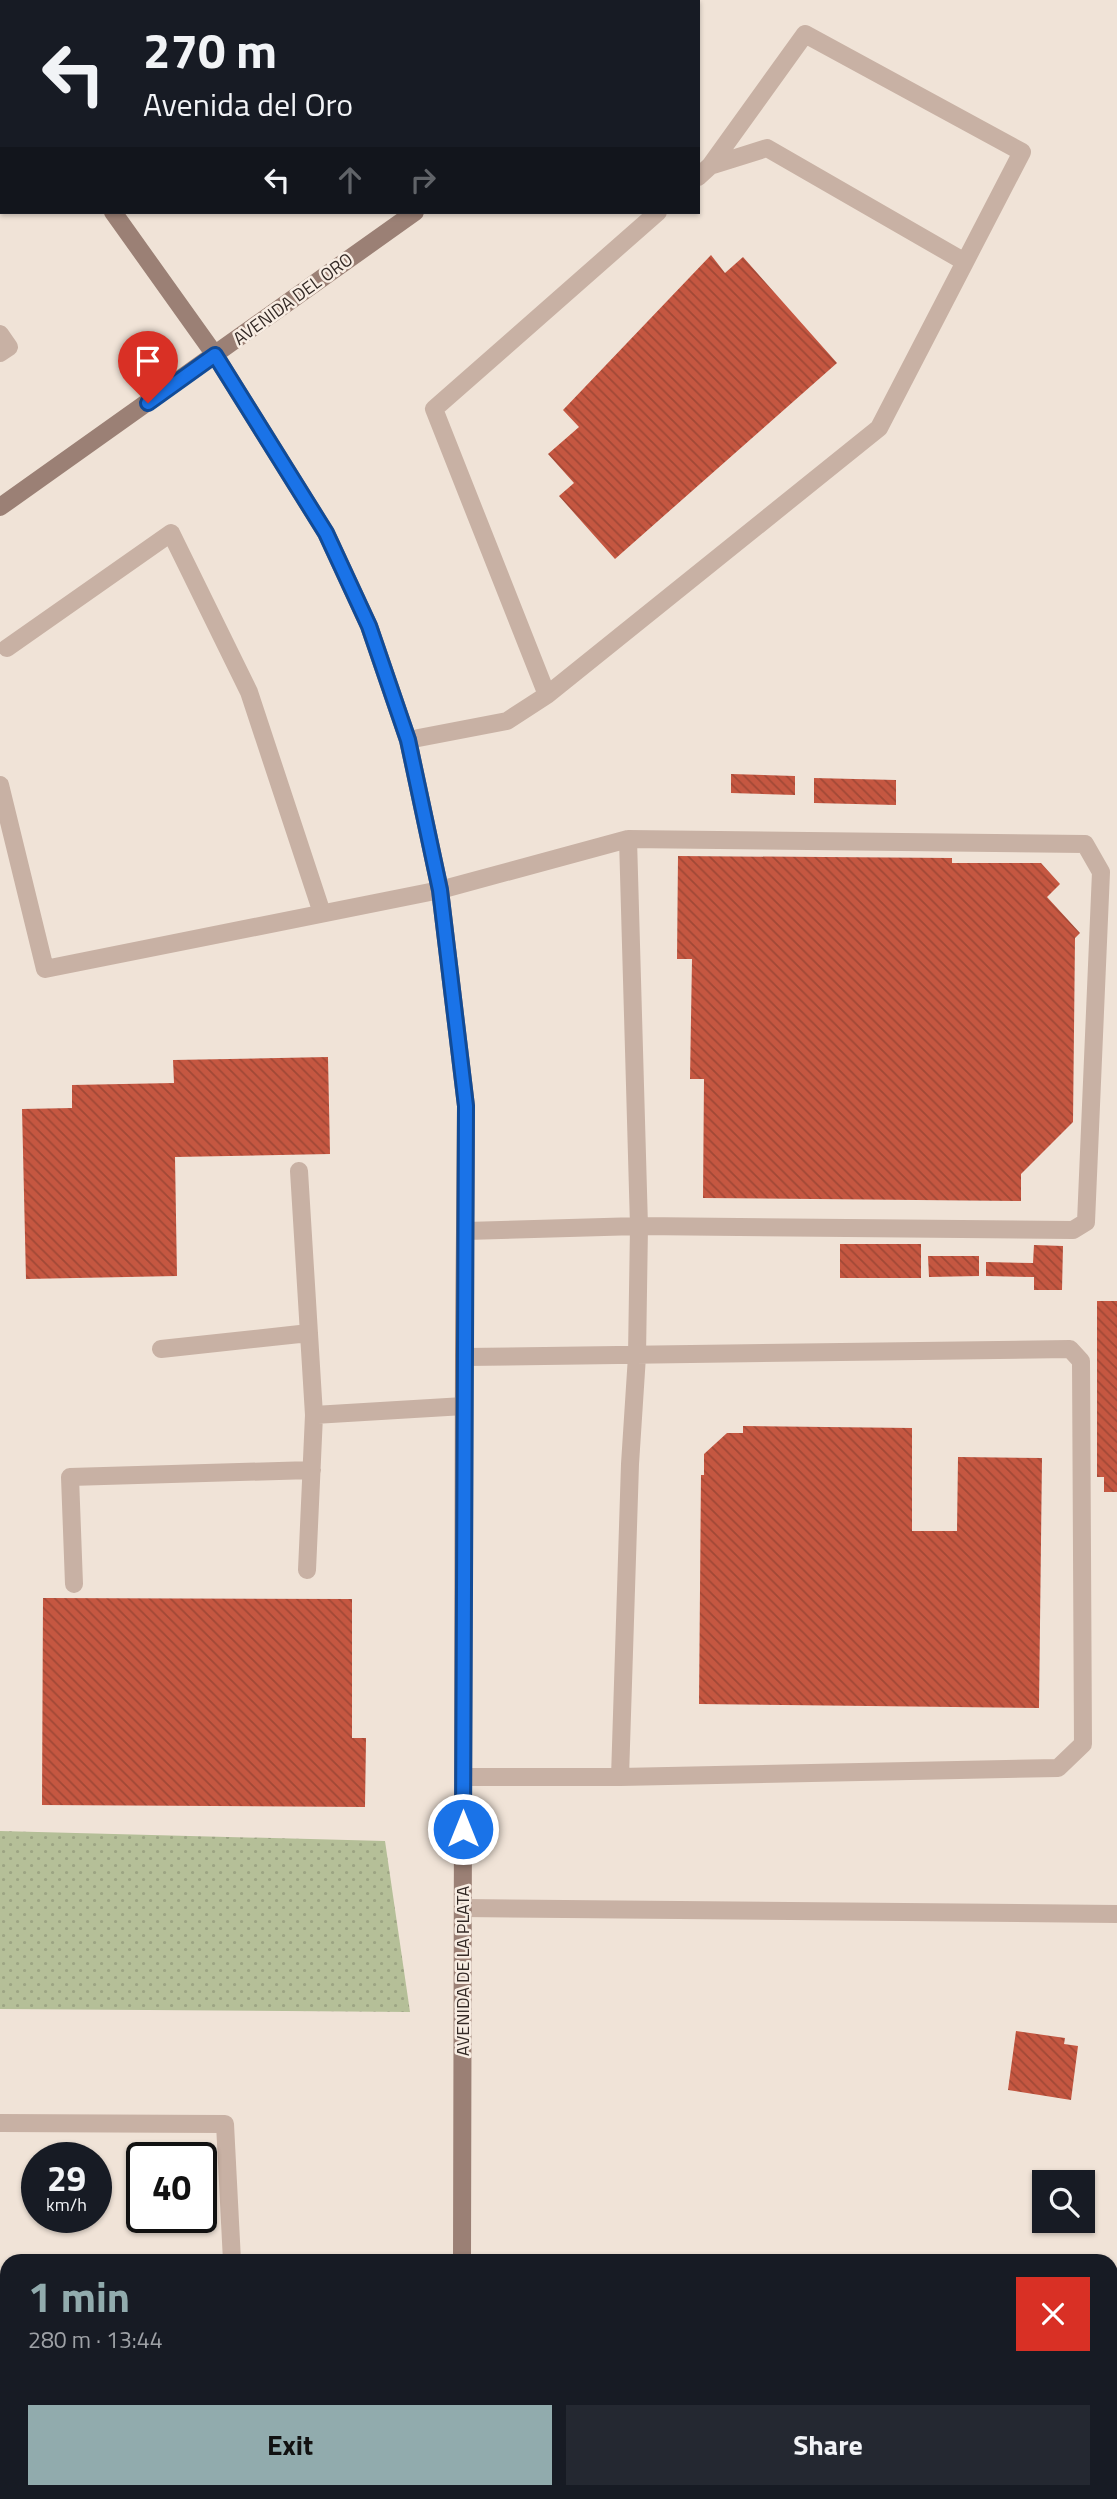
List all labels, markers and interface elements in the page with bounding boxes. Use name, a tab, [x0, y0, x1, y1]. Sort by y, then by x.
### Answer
text: 270 m	[143, 12, 277, 87]
icon: left	[28, 28, 119, 119]
text: Avenida del Oro	[143, 80, 353, 128]
icon: left	[258, 161, 296, 199]
icon: ahead	[331, 161, 369, 199]
icon: right	[404, 161, 442, 199]
street label: AVENIDA DEL ORO	[227, 246, 358, 351]
pin	[118, 331, 178, 403]
icon: arrive	[129, 342, 167, 380]
position arrow	[426, 1792, 500, 1866]
street label: AVENIDA DE LA PLATA	[449, 1885, 476, 2056]
speed limit sign: 40	[126, 2142, 217, 2233]
text: 29	[47, 2151, 86, 2205]
map controls	[1032, 2170, 1095, 2233]
button: search	[1032, 2170, 1095, 2233]
text: km/h	[46, 2191, 87, 2218]
text: 1 min	[28, 2264, 130, 2328]
button: close	[1016, 2277, 1090, 2351]
text: 280 m · 13:44	[28, 2322, 163, 2357]
button: Exit	[28, 2405, 552, 2485]
button: Share	[566, 2405, 1090, 2485]

